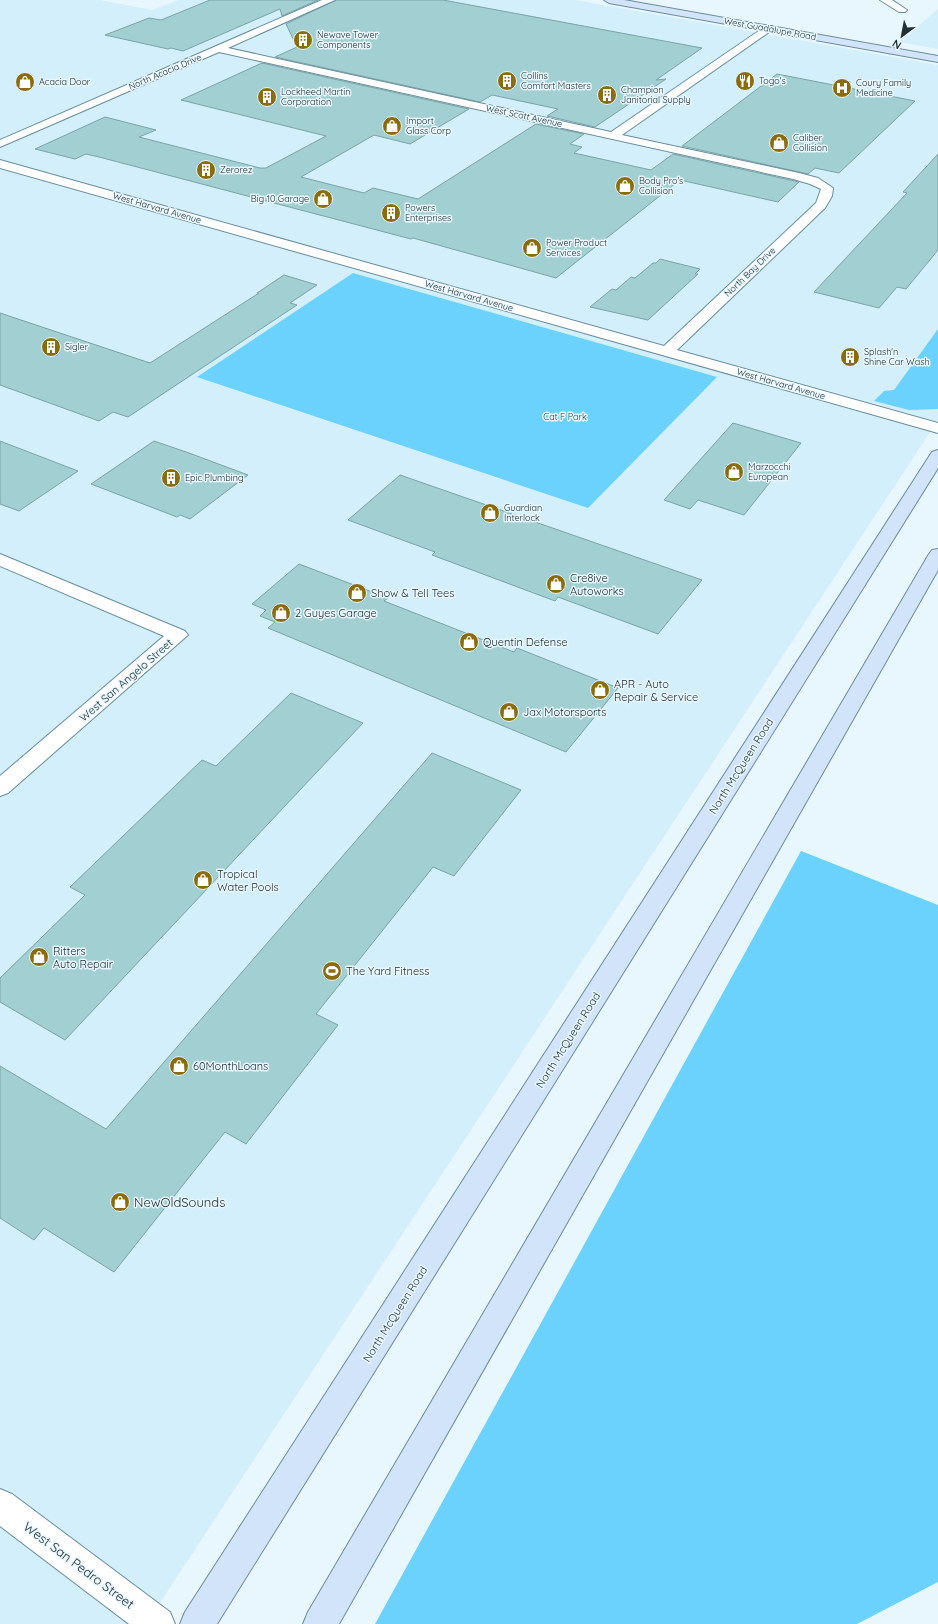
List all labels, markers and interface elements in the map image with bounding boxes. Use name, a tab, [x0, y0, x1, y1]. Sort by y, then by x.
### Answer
street label: West Guadalupe Road	[723, 15, 817, 42]
north arrow	[882, 16, 922, 56]
building icon: Newave Tower Components	[292, 29, 314, 51]
place label: Newave Tower Components	[317, 29, 379, 50]
text: N	[890, 36, 904, 53]
street label: North Acacia Drive	[127, 51, 203, 92]
building icon: Collins Comfort Masters	[496, 70, 518, 92]
place label: Collins Comfort Masters	[521, 70, 591, 91]
restaurant icon: Togo's	[734, 70, 756, 92]
shop icon: Acacia Door	[14, 71, 36, 93]
place label: Togo's	[759, 75, 786, 86]
place label: Acacia Door	[39, 76, 91, 87]
hospital icon: Coury Family Medicine	[831, 77, 853, 99]
place label: Coury Family Medicine	[856, 77, 911, 98]
building icon: Champion Janitorial Supply	[596, 84, 618, 106]
place label: Champion Janitorial Supply	[621, 84, 691, 105]
building icon: Lockheed Martin Corporation	[256, 86, 278, 108]
place label: Lockheed Martin Corporation	[281, 86, 350, 107]
street label: West Scott Avenue	[485, 102, 563, 129]
shop icon: Import Glass Corp	[381, 115, 403, 137]
place label: Import Glass Corp	[406, 115, 451, 136]
shop icon: Caliber Collision	[768, 132, 790, 154]
place label: Caliber Collision	[793, 132, 827, 153]
building icon: Zerorez	[195, 159, 217, 181]
place label: Zerorez	[220, 164, 252, 175]
shop icon: Body Pro's Collision	[614, 175, 636, 197]
place label: Body Pro's Collision	[639, 175, 683, 196]
shop icon: Big 10 Garage	[312, 188, 334, 210]
street label: West Harvard Avenue	[112, 190, 203, 225]
place label: Big 10 Garage	[251, 193, 309, 204]
building icon: Powers Enterprises	[380, 202, 402, 224]
place label: Powers Enterprises	[405, 202, 451, 223]
shop icon: Power Product Services	[521, 237, 543, 259]
place label: Power Product Services	[546, 237, 607, 258]
street label: North Bay Drive	[722, 245, 777, 299]
street label: West Harvard Avenue	[424, 278, 515, 313]
building icon: Sigler	[40, 336, 62, 358]
place label: Sigler	[65, 341, 89, 352]
building icon: Splash'n Shine Car Wash	[839, 346, 861, 368]
place label: Splash'n Shine Car Wash	[864, 346, 930, 367]
street label: West Harvard Avenue	[736, 366, 827, 401]
park label: Cat F Park	[543, 411, 587, 422]
shop icon: Marzocchi European	[723, 461, 745, 483]
place label: Marzocchi European	[748, 461, 790, 482]
building icon: Epic Plumbing	[160, 467, 182, 489]
place label: Epic Plumbing	[185, 472, 244, 483]
shop icon: Guardian Interlock	[479, 502, 501, 524]
place label: Guardian Interlock	[504, 502, 542, 523]
place label: Cre8ive Autoworks	[570, 571, 624, 598]
shop icon: Cre8ive Autoworks	[545, 573, 567, 595]
shop icon: Show & Tell Tees	[346, 582, 368, 604]
place label: Show & Tell Tees	[371, 586, 454, 600]
shop icon: 2 Guyes Garage	[270, 602, 292, 624]
place label: 2 Guyes Garage	[295, 606, 377, 620]
shop icon: Quentin Defense	[458, 631, 480, 653]
street label: West San Angelo Street	[76, 635, 176, 724]
place label: Quentin Defense	[483, 635, 568, 649]
place label: APR - Auto Repair & Service	[614, 677, 698, 704]
shop icon: APR - Auto Repair & Service	[589, 679, 611, 701]
shop icon: Jax Motorsports	[498, 701, 520, 723]
place label: Jax Motorsports	[523, 705, 606, 719]
street label: North McQueen Road	[706, 715, 776, 817]
place label: Tropical Water Pools	[217, 867, 279, 894]
shop icon: Tropical Water Pools	[192, 869, 214, 891]
place label: Ritters Auto Repair	[53, 944, 114, 971]
shop icon: Ritters Auto Repair	[28, 946, 50, 968]
sports icon: The Yard Fitness	[321, 960, 343, 982]
place label: The Yard Fitness	[346, 964, 429, 978]
street label: North McQueen Road	[533, 989, 603, 1091]
shop icon: 60MonthLoans	[168, 1055, 190, 1077]
place label: 60MonthLoans	[193, 1059, 268, 1073]
shop icon: NewOldSounds	[109, 1191, 131, 1213]
place label: NewOldSounds	[134, 1194, 225, 1210]
street label: North McQueen Road	[360, 1263, 430, 1365]
street label: West San Pedro Street	[20, 1518, 138, 1612]

